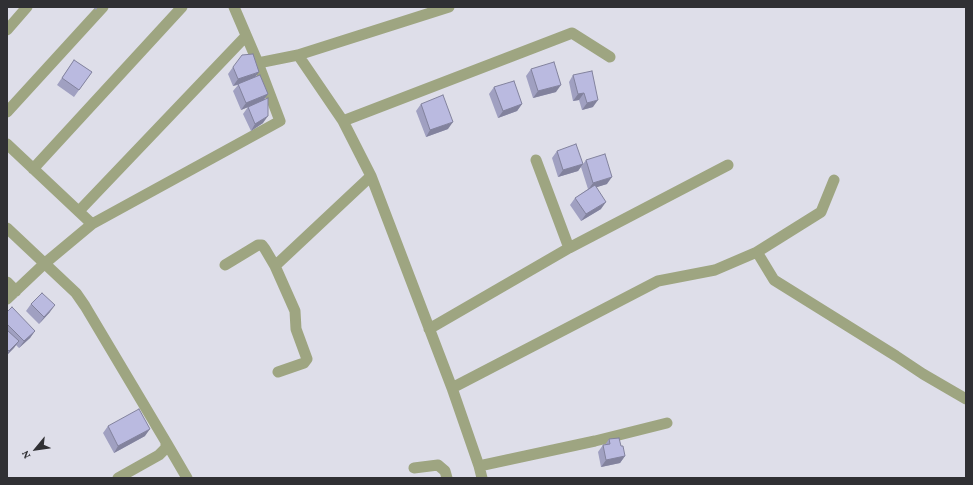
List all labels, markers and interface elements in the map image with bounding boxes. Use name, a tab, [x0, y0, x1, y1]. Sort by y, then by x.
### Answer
north arrow	[16, 429, 56, 469]
text: N	[18, 449, 33, 461]

